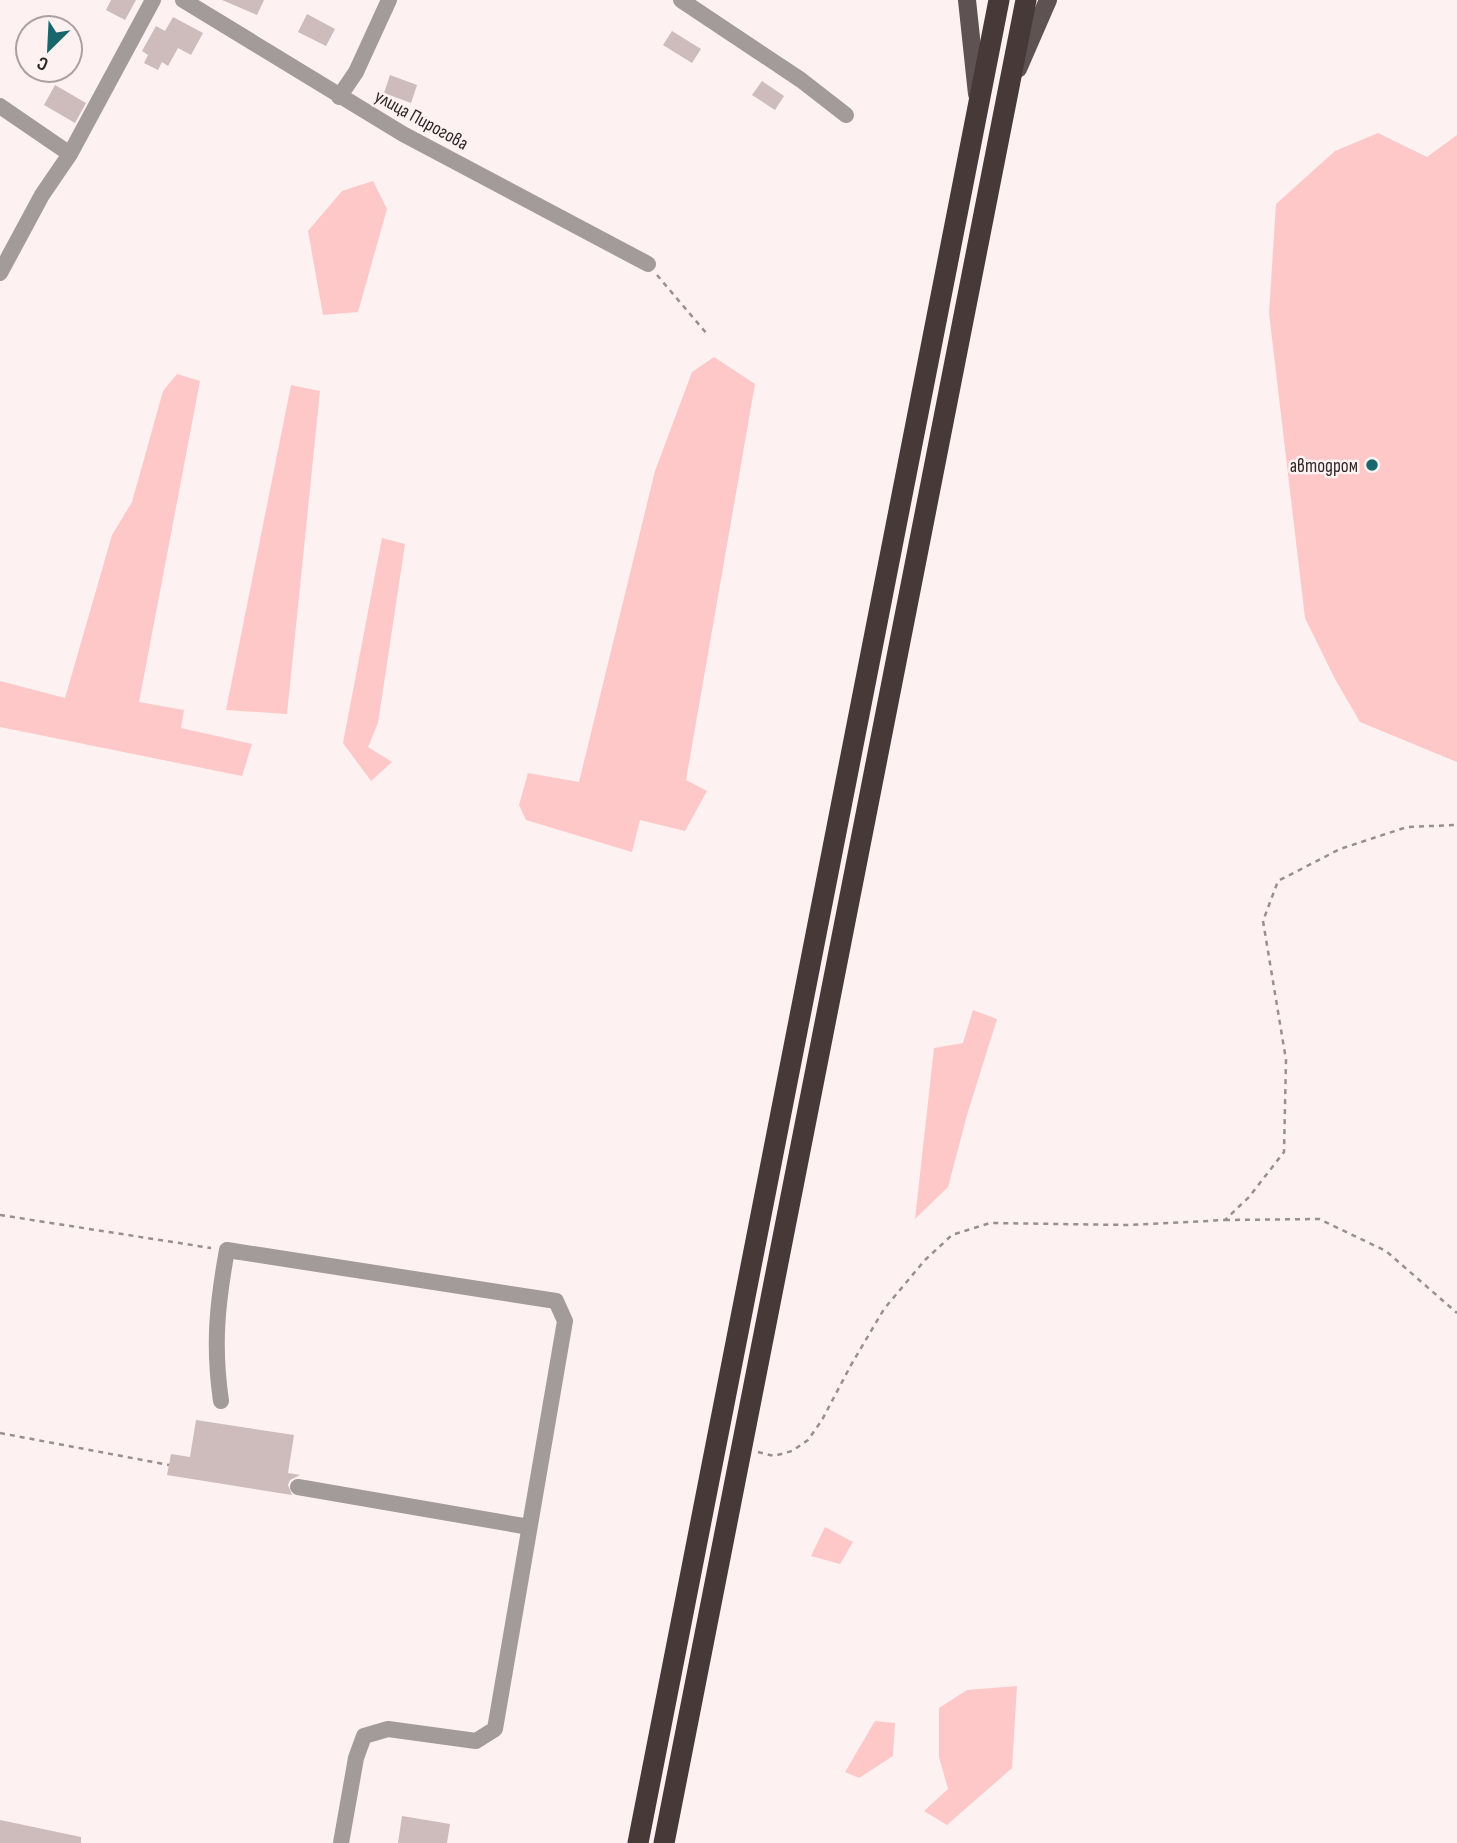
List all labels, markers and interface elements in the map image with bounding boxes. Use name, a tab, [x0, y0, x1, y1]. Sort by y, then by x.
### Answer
north arrow	[14, 14, 84, 84]
text: С	[33, 51, 52, 76]
street label: улица Пирогова	[370, 85, 472, 155]
place label: автодром	[1290, 455, 1358, 478]
marker: автодром	[1364, 457, 1380, 473]

